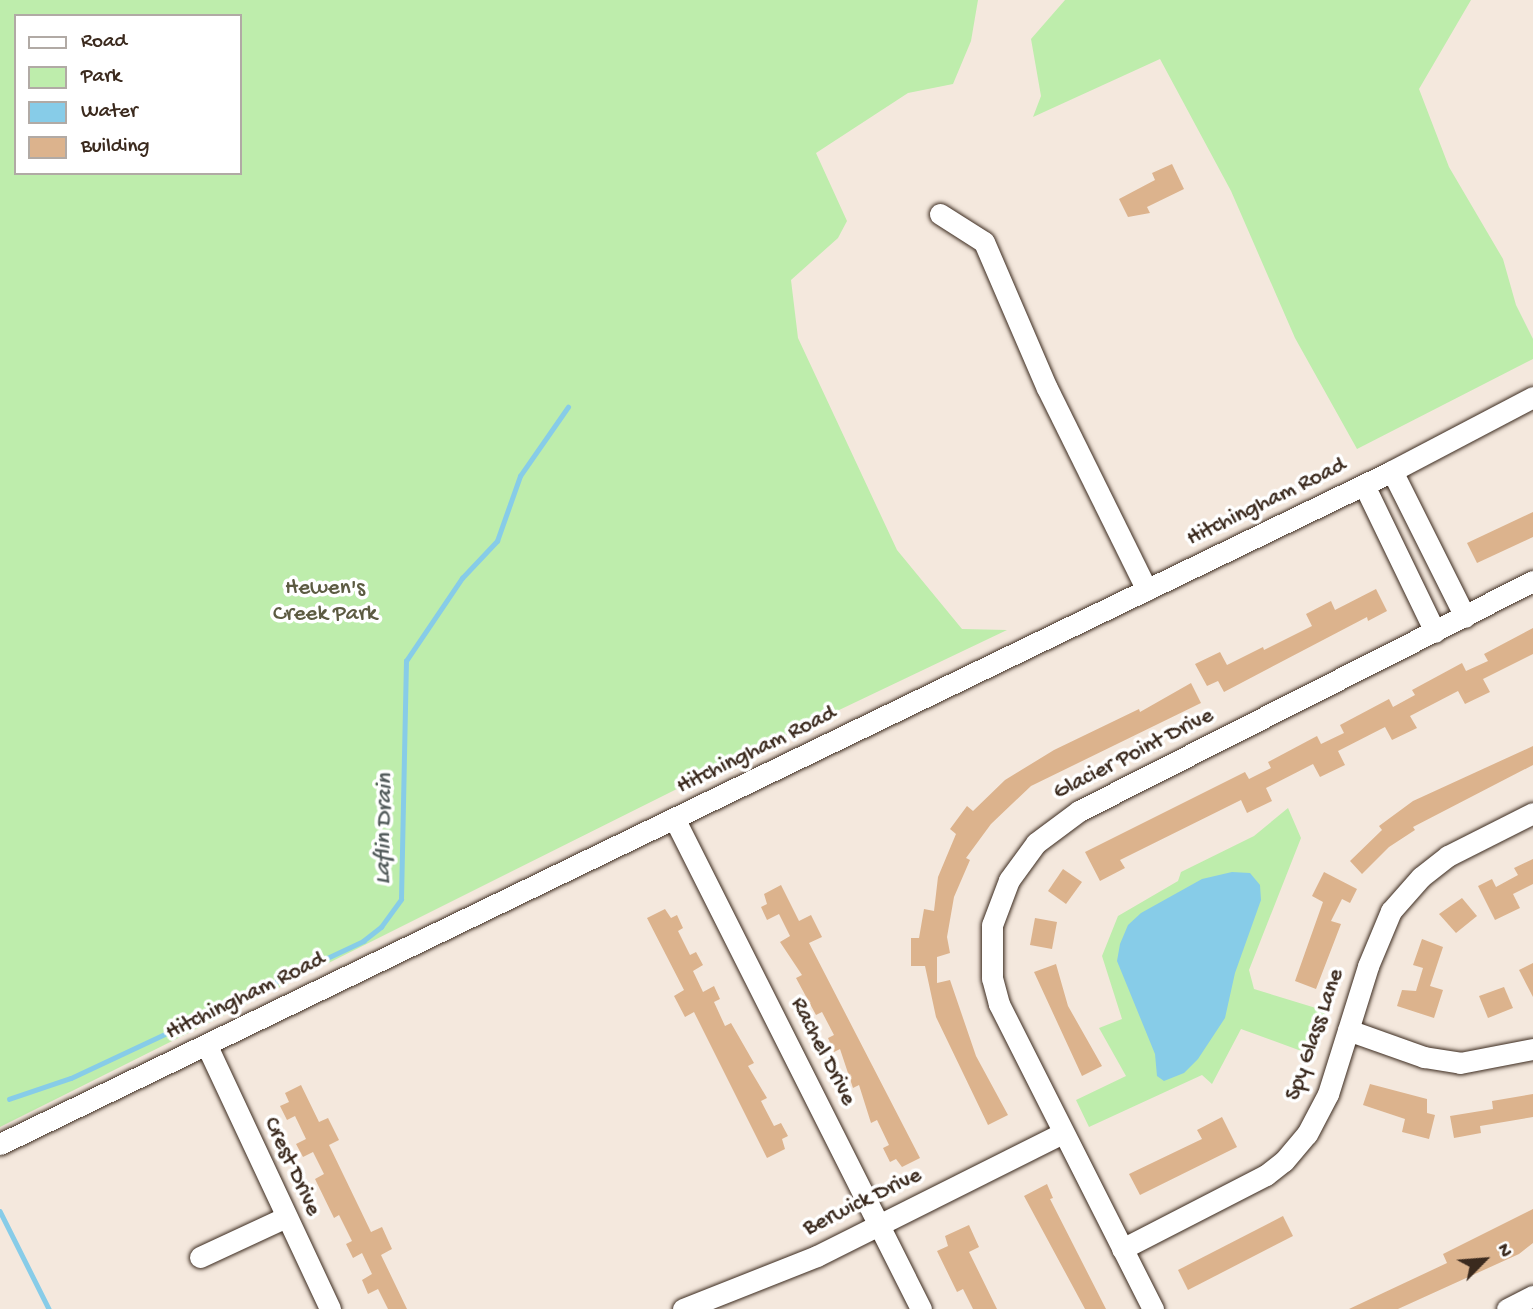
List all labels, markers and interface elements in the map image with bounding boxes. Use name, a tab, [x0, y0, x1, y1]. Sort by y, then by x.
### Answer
legend	[14, 14, 242, 175]
text: Road	[81, 30, 127, 55]
text: Park	[81, 65, 121, 90]
text: Water	[81, 100, 137, 125]
text: Building	[81, 135, 150, 160]
street label: Hitchingham Road	[1183, 453, 1351, 553]
park label: Hewen's Creek Park	[273, 575, 377, 629]
street label: Hitchingham Road	[673, 701, 841, 801]
street label: Glacier Point Drive	[1049, 703, 1219, 807]
water label: Laflin Drain	[370, 773, 400, 885]
street label: Hitchingham Road	[162, 947, 330, 1047]
street label: Spy Glass Lane	[1281, 966, 1351, 1104]
street label: Rachel Drive	[783, 993, 861, 1111]
street label: Crest Drive	[256, 1113, 326, 1221]
street label: Berwick Drive	[799, 1162, 927, 1244]
north arrow	[1449, 1225, 1519, 1295]
text: N	[1490, 1240, 1517, 1261]

